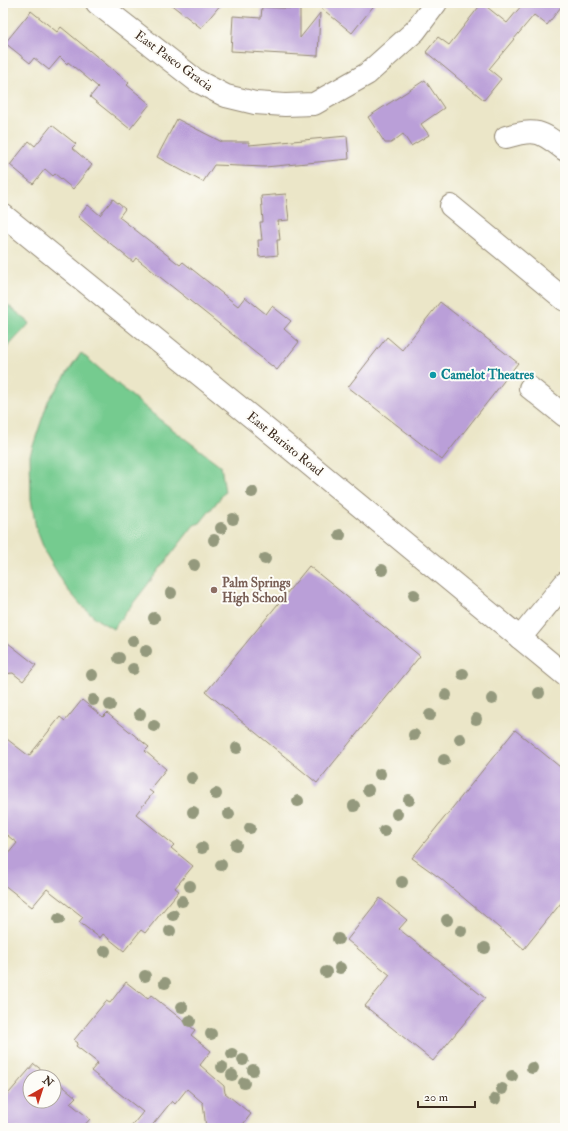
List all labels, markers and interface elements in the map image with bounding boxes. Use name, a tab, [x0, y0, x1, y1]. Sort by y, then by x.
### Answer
street label: East Paseo Gracia	[132, 27, 217, 95]
place label: Camelot Theatres	[441, 367, 534, 383]
marker: Camelot Theatres	[428, 370, 438, 380]
street label: East Baristo Road	[244, 408, 327, 480]
place label: Palm Springs High School	[222, 575, 291, 607]
marker: Palm Springs High School	[209, 585, 219, 595]
north arrow	[22, 1069, 62, 1109]
text: N	[39, 1073, 57, 1090]
scale bar	[418, 1083, 475, 1109]
text: 20 m	[424, 1090, 449, 1105]

